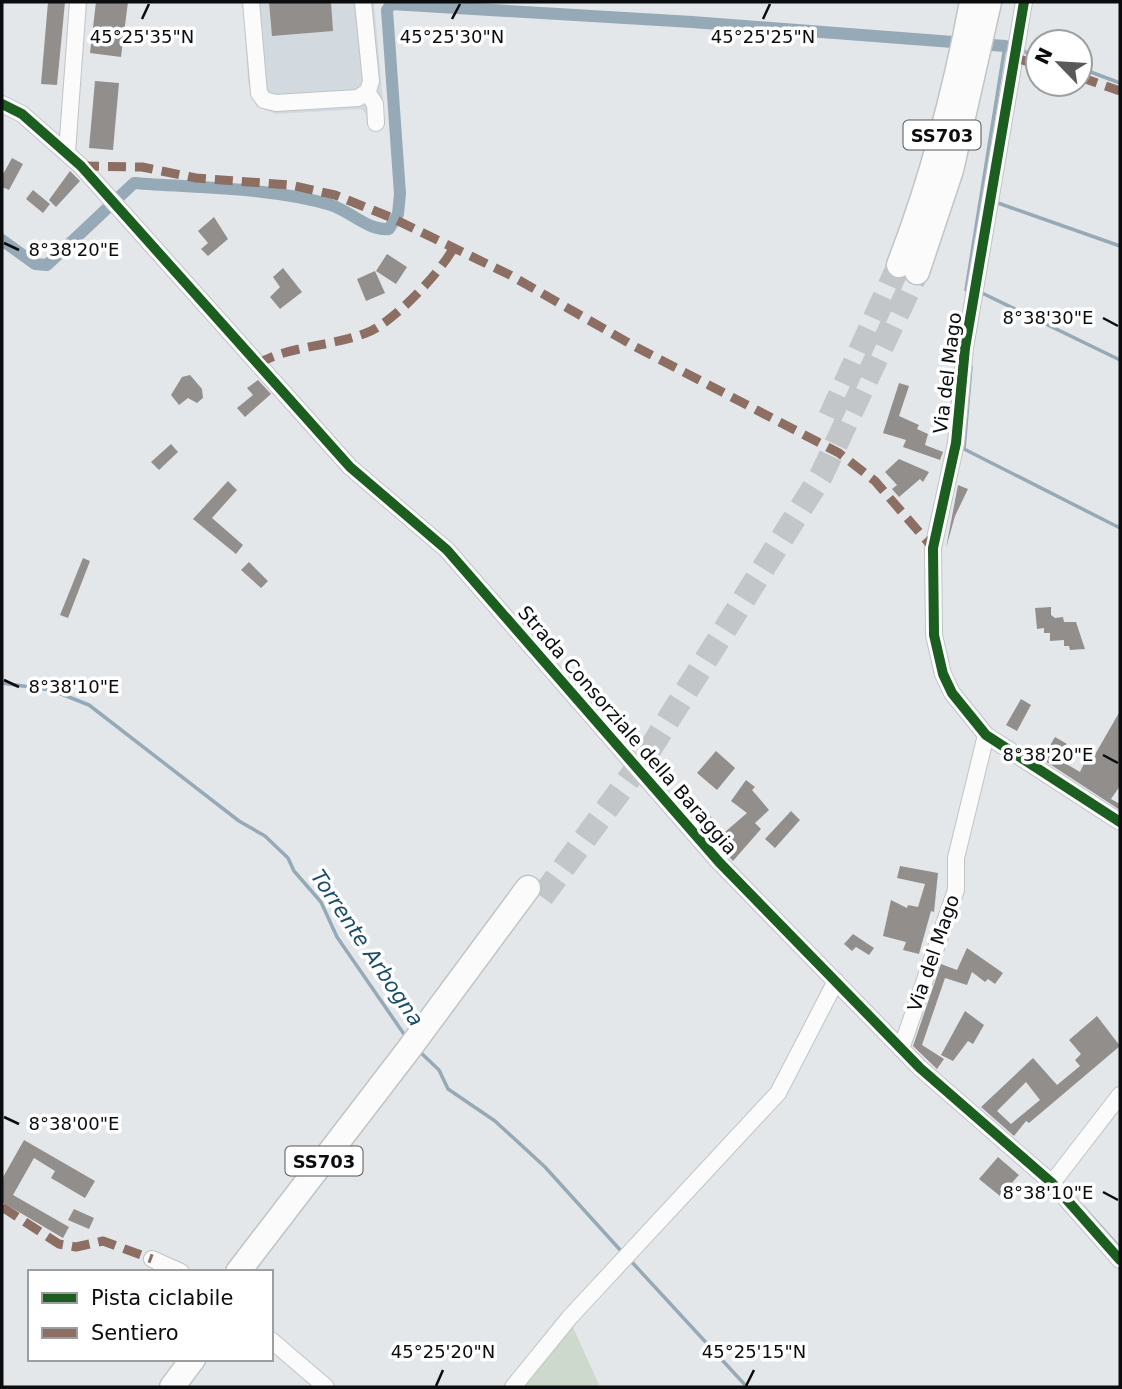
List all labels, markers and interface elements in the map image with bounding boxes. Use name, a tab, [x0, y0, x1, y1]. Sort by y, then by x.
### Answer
text: 45°25'35"N	[90, 26, 194, 47]
text: 45°25'30"N	[400, 26, 504, 47]
text: 45°25'25"N	[711, 26, 815, 47]
north arrow	[1024, 28, 1094, 98]
text: N	[1030, 44, 1057, 68]
road number: SS703	[904, 120, 981, 150]
text: 8°38'20"E	[29, 239, 119, 260]
text: 8°38'30"E	[1003, 307, 1093, 328]
street label: Via del Mago	[929, 311, 965, 435]
street label: Strada Consorziale della Baraggia	[514, 601, 742, 859]
text: 8°38'10"E	[29, 676, 119, 697]
text: 8°38'20"E	[1003, 744, 1093, 765]
water label: Torrente Arbogna	[306, 865, 428, 1031]
street label: Via del Mago	[903, 892, 963, 1014]
text: 8°38'00"E	[29, 1113, 119, 1134]
road number: SS703	[286, 1146, 362, 1176]
text: 8°38'10"E	[1003, 1182, 1093, 1203]
legend	[28, 1270, 273, 1361]
text: Pista ciclabile	[91, 1286, 233, 1310]
text: Sentiero	[91, 1321, 179, 1345]
text: 45°25'20"N	[391, 1341, 495, 1362]
text: 45°25'15"N	[702, 1341, 806, 1362]

